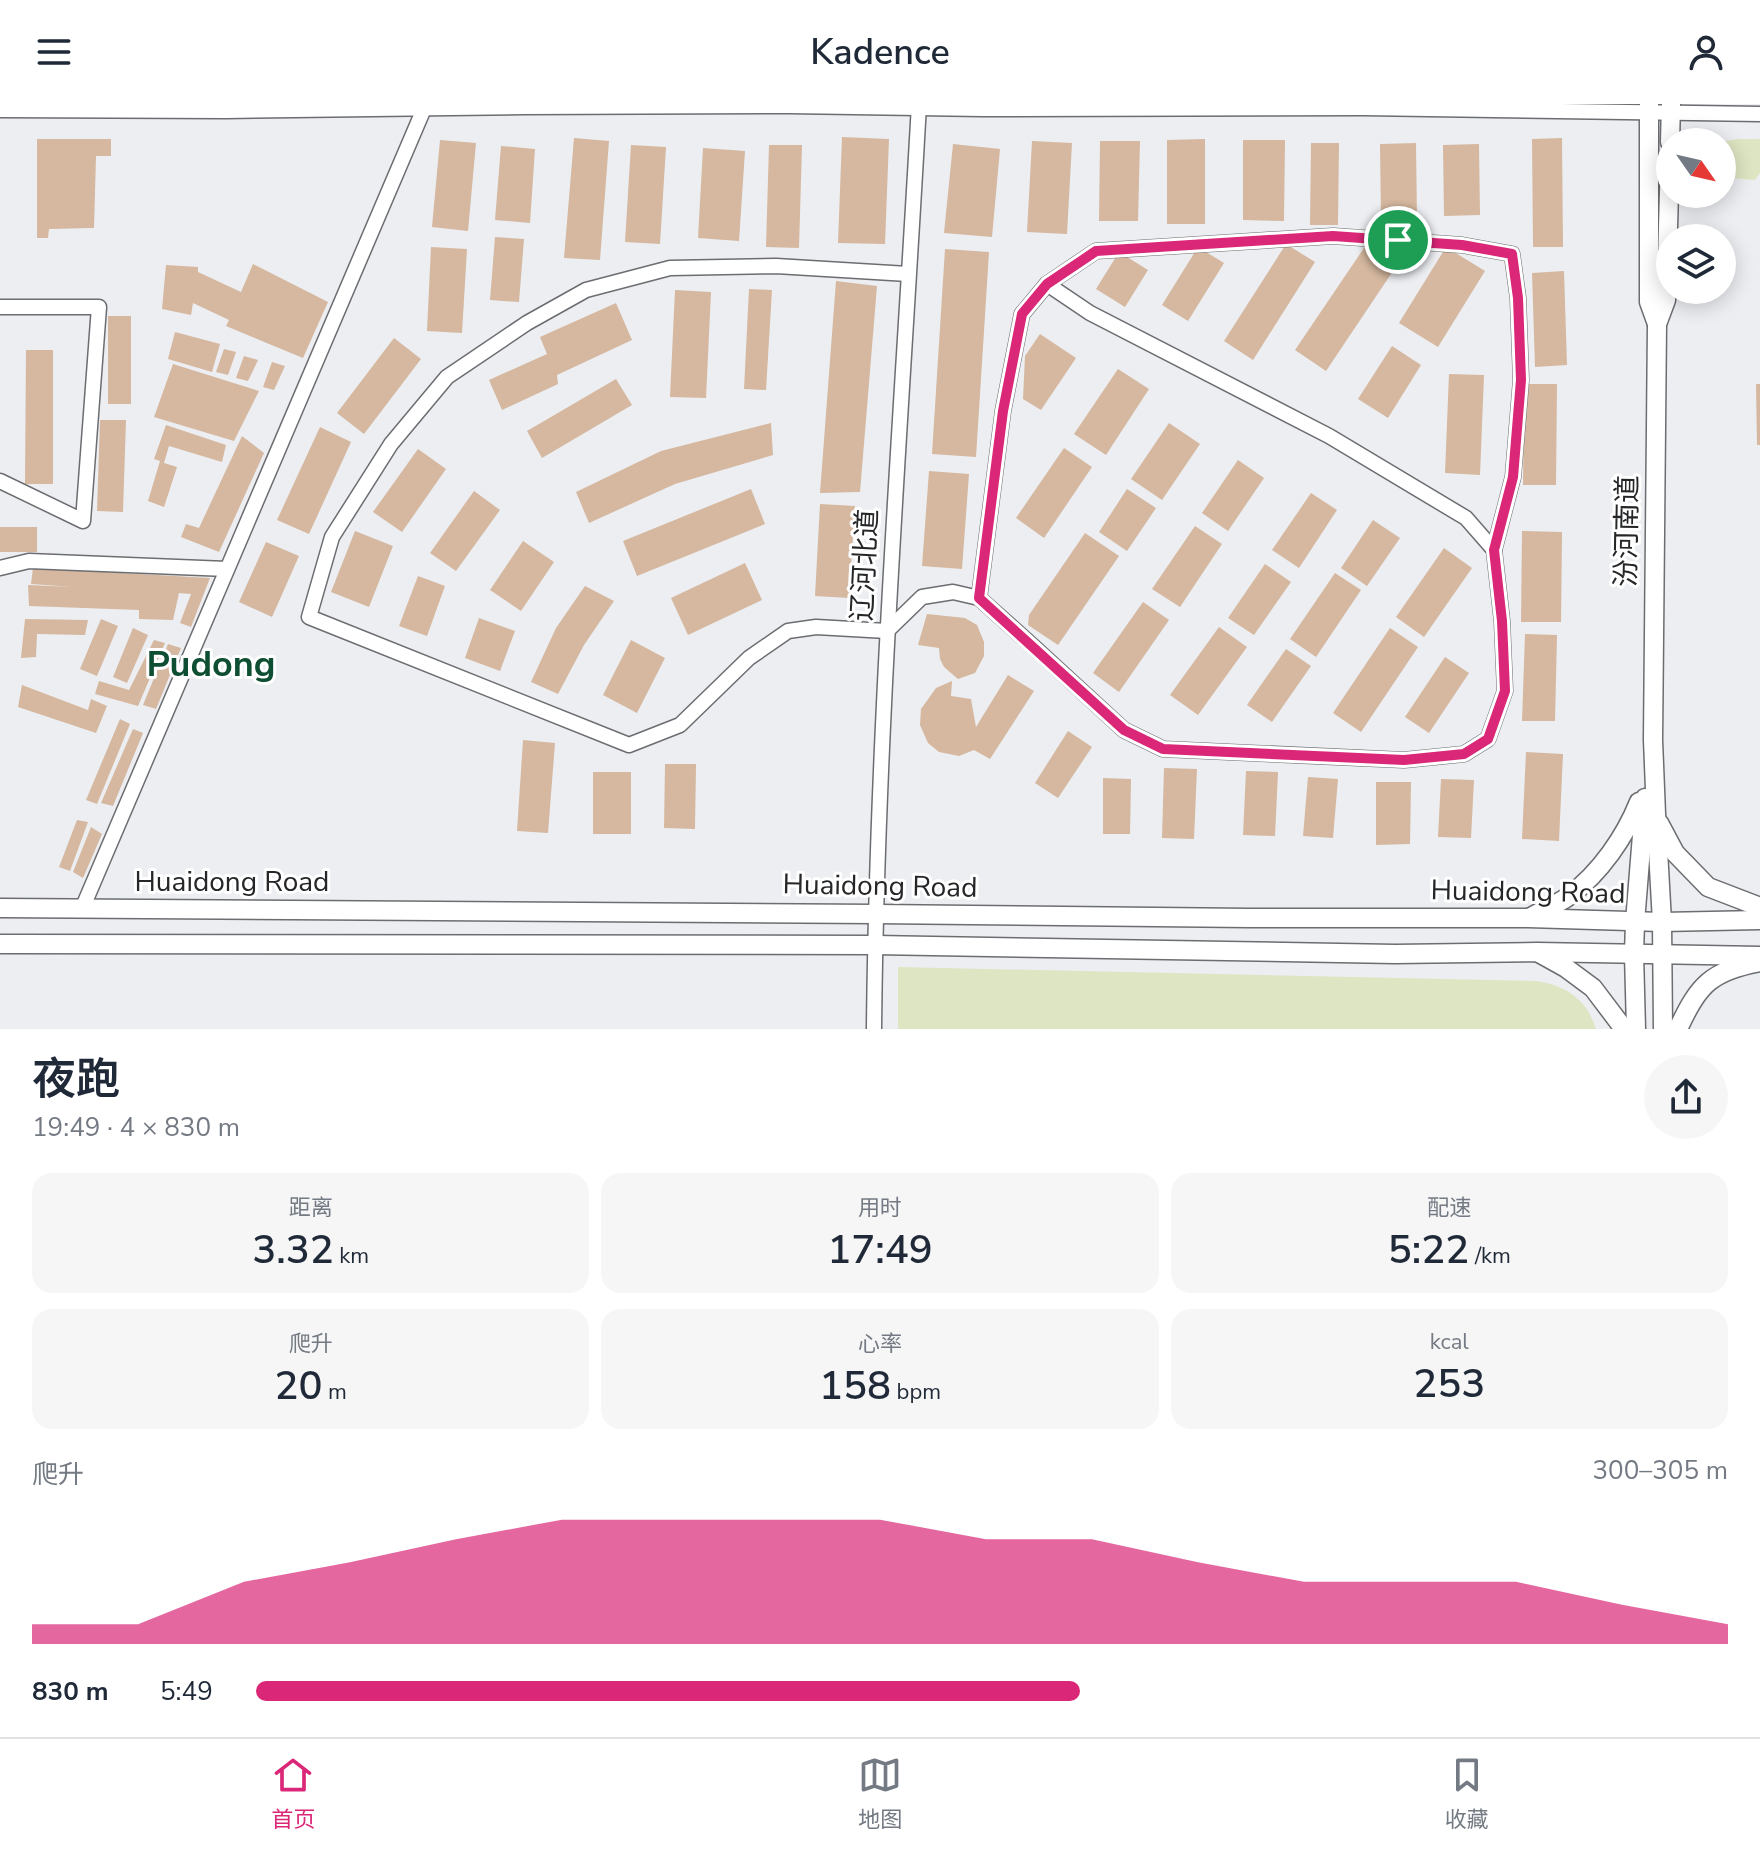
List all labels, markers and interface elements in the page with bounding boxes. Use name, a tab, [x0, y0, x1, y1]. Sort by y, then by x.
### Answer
text: Kadence	[810, 28, 950, 77]
icon: menu	[32, 30, 76, 74]
icon: person	[1684, 30, 1728, 74]
north arrow	[1656, 128, 1736, 208]
map controls	[1656, 128, 1736, 304]
pin	[1364, 206, 1432, 274]
icon: arrive	[1376, 218, 1420, 262]
button: layers	[1656, 224, 1736, 304]
street label: 汾河南道	[1607, 475, 1647, 587]
street label: 辽河北道	[843, 508, 887, 622]
district label: Pudong	[146, 640, 276, 689]
street label: Huaidong Road	[135, 863, 329, 901]
street label: Huaidong Road	[782, 865, 978, 907]
street label: Huaidong Road	[1430, 871, 1626, 913]
text: 夜跑	[32, 1050, 120, 1110]
button: share	[1644, 1055, 1728, 1139]
text: 19:49 · 4 × 830 m	[32, 1110, 240, 1145]
text: 距离	[289, 1193, 333, 1223]
text: 用时	[858, 1193, 902, 1223]
text: 配速	[1427, 1193, 1471, 1223]
text: 3.32	[252, 1223, 334, 1277]
text: 17:49	[827, 1223, 933, 1277]
text: 5:22	[1388, 1223, 1469, 1277]
text: km	[334, 1241, 369, 1271]
text: /km	[1469, 1241, 1511, 1271]
text: kcal	[1430, 1327, 1469, 1357]
text: 爬升	[289, 1329, 333, 1359]
text: 心率	[858, 1329, 902, 1359]
text: 253	[1413, 1357, 1485, 1411]
text: 20	[274, 1359, 322, 1413]
text: 158	[819, 1359, 891, 1413]
text: m	[322, 1377, 347, 1407]
text: bpm	[891, 1377, 941, 1407]
text: 300–305 m	[1592, 1453, 1728, 1488]
text: 爬升	[32, 1457, 84, 1492]
text: 830 m	[32, 1674, 109, 1709]
text: 5:49	[160, 1674, 213, 1709]
tab: 首页	[271, 1753, 315, 1835]
tab: 地图	[858, 1753, 902, 1835]
tab: 收藏	[1445, 1753, 1489, 1835]

